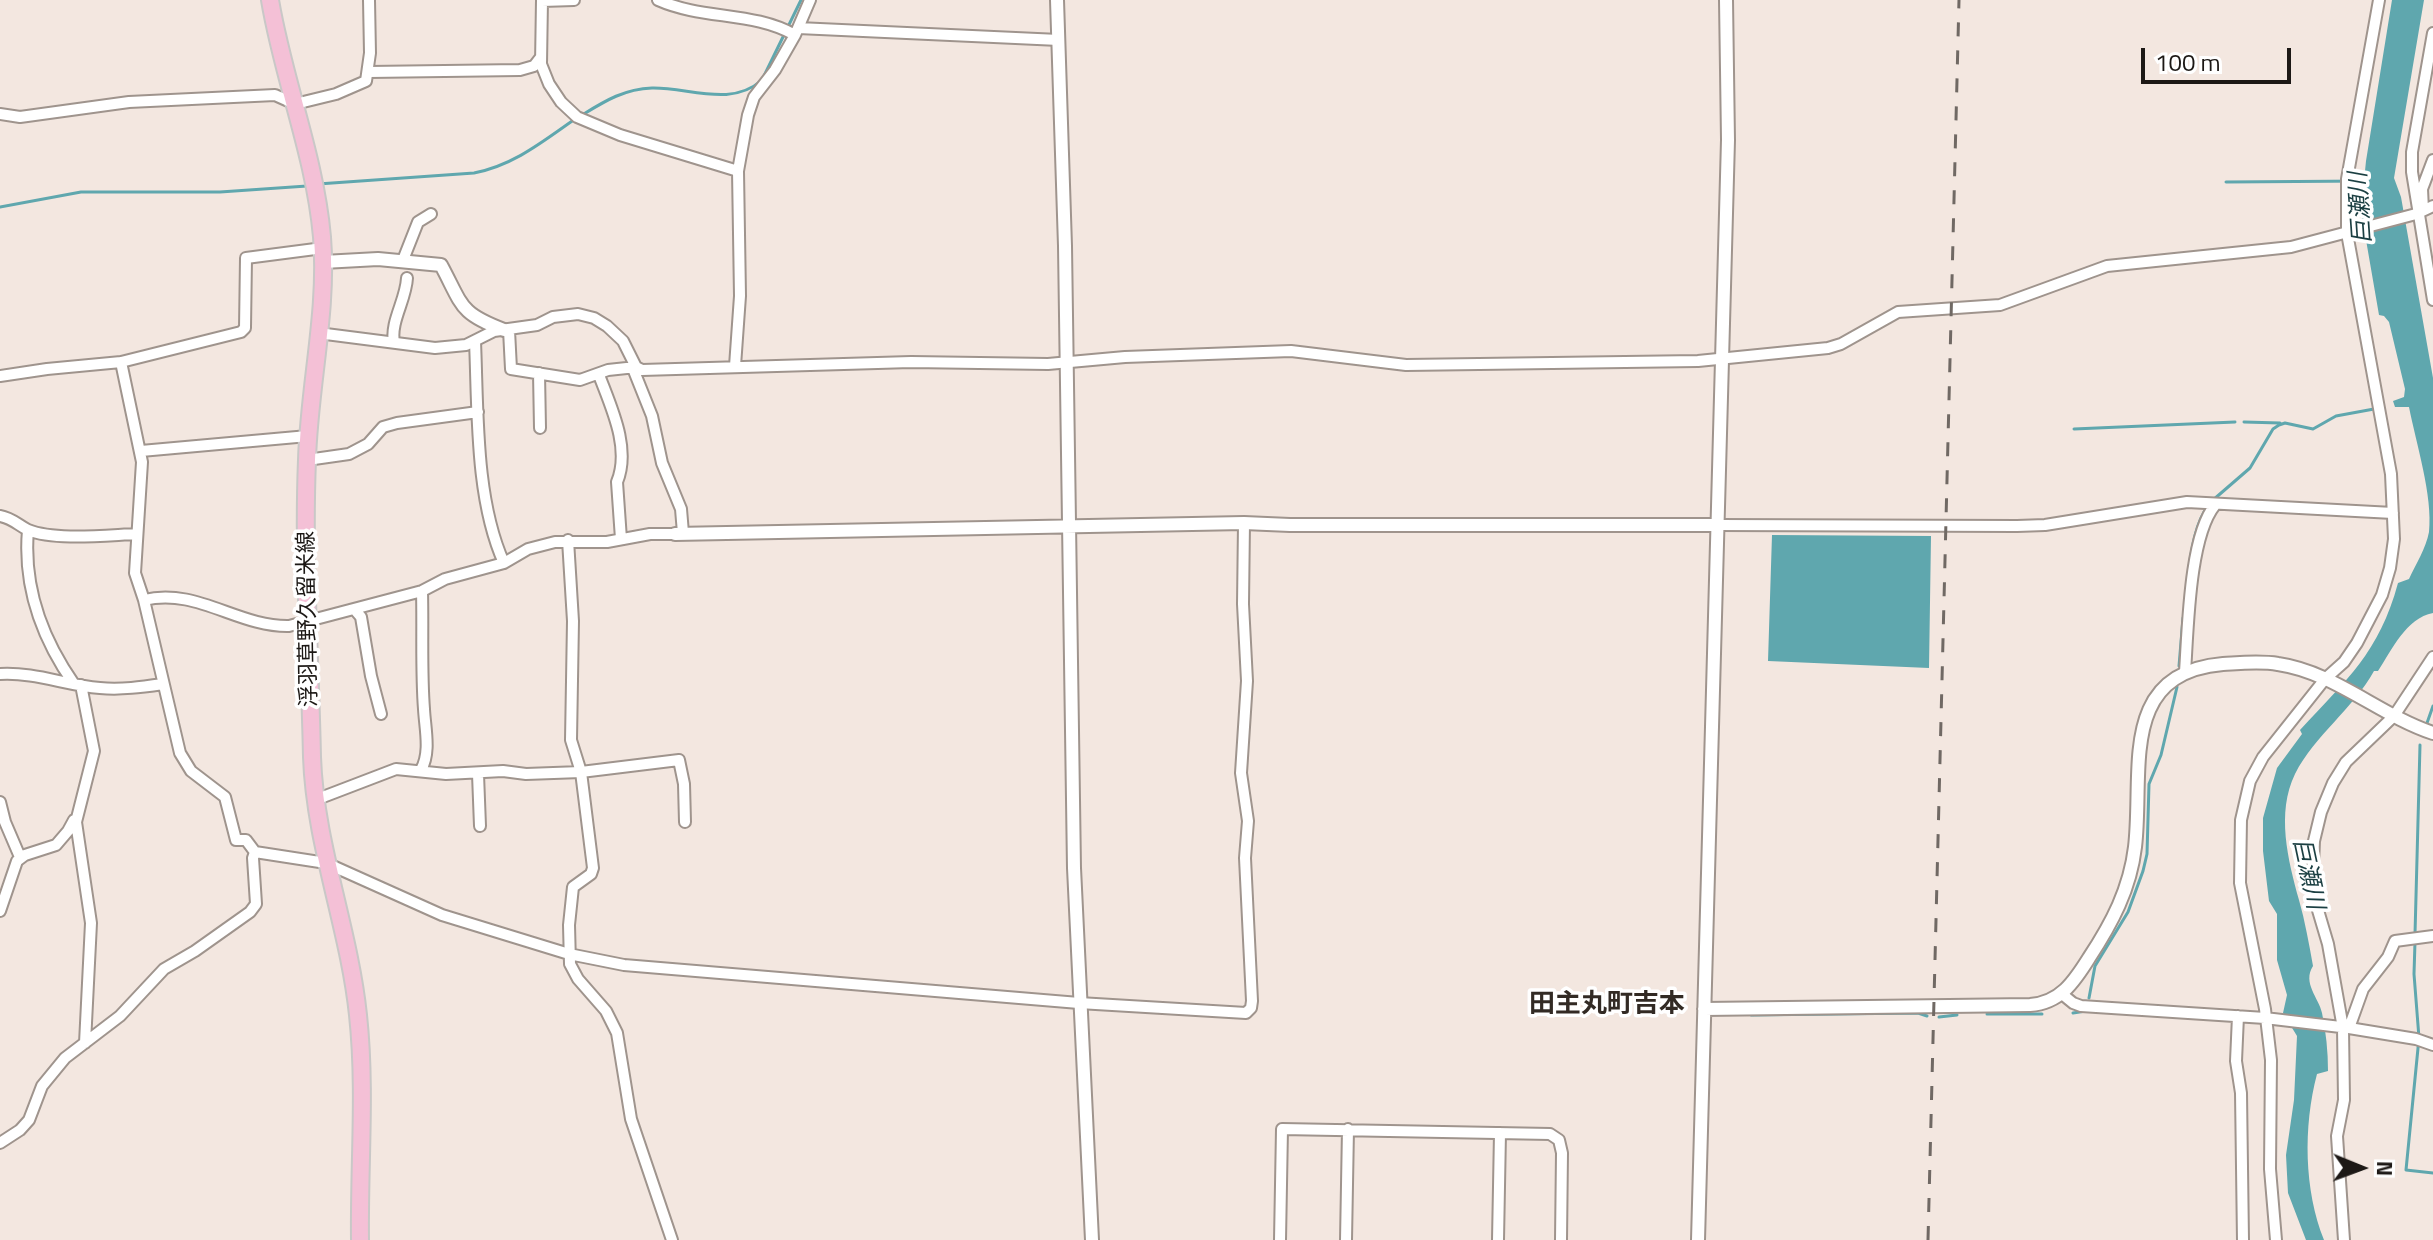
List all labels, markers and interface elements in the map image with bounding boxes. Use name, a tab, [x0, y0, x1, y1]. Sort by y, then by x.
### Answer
scale bar	[2145, 32, 2295, 82]
text: 100 m	[2155, 44, 2221, 80]
water label: 巨瀬川	[2345, 171, 2379, 245]
street label: 浮羽草野久留米線	[294, 531, 324, 707]
water label: 巨瀬川	[2285, 836, 2329, 912]
district label: 田主丸町吉本	[1529, 990, 1685, 1022]
north arrow	[2321, 1128, 2401, 1208]
text: N	[2368, 1160, 2402, 1176]

